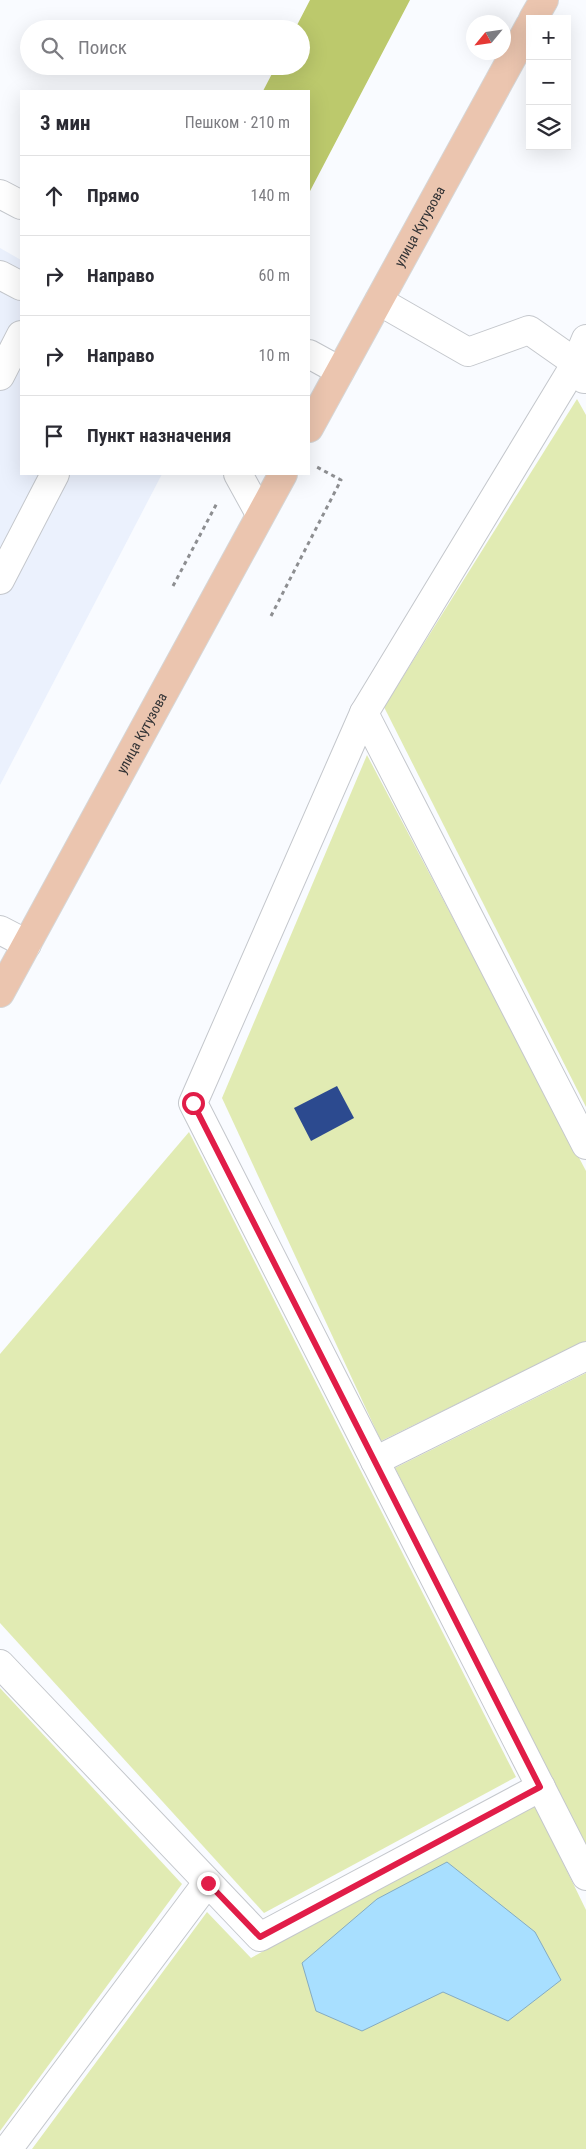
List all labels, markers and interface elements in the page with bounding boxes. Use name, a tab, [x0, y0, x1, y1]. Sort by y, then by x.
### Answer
north arrow	[466, 15, 511, 60]
map controls	[526, 15, 571, 150]
button: +	[526, 15, 571, 60]
search box	[20, 20, 310, 75]
icon: search	[38, 34, 66, 62]
text: Поиск	[78, 36, 127, 59]
button: −	[526, 60, 571, 105]
button: layers	[526, 105, 571, 150]
text: 3 мин	[40, 111, 90, 135]
text: Пешком · 210 m	[185, 113, 290, 132]
icon: ahead	[40, 182, 68, 210]
street label: улица Кутузова	[391, 183, 448, 269]
text: Прямо	[87, 184, 140, 207]
text: 140 m	[251, 186, 290, 205]
icon: right	[40, 262, 68, 290]
text: Направо	[87, 264, 154, 287]
text: 60 m	[258, 266, 290, 285]
icon: right	[40, 342, 68, 370]
text: Направо	[87, 344, 154, 367]
text: 10 m	[258, 346, 290, 365]
icon: arrive	[40, 422, 68, 450]
text: Пункт назначения	[87, 424, 231, 447]
street label: улица Кутузова	[113, 690, 170, 776]
route start	[182, 1092, 205, 1115]
route end	[197, 1872, 220, 1895]

